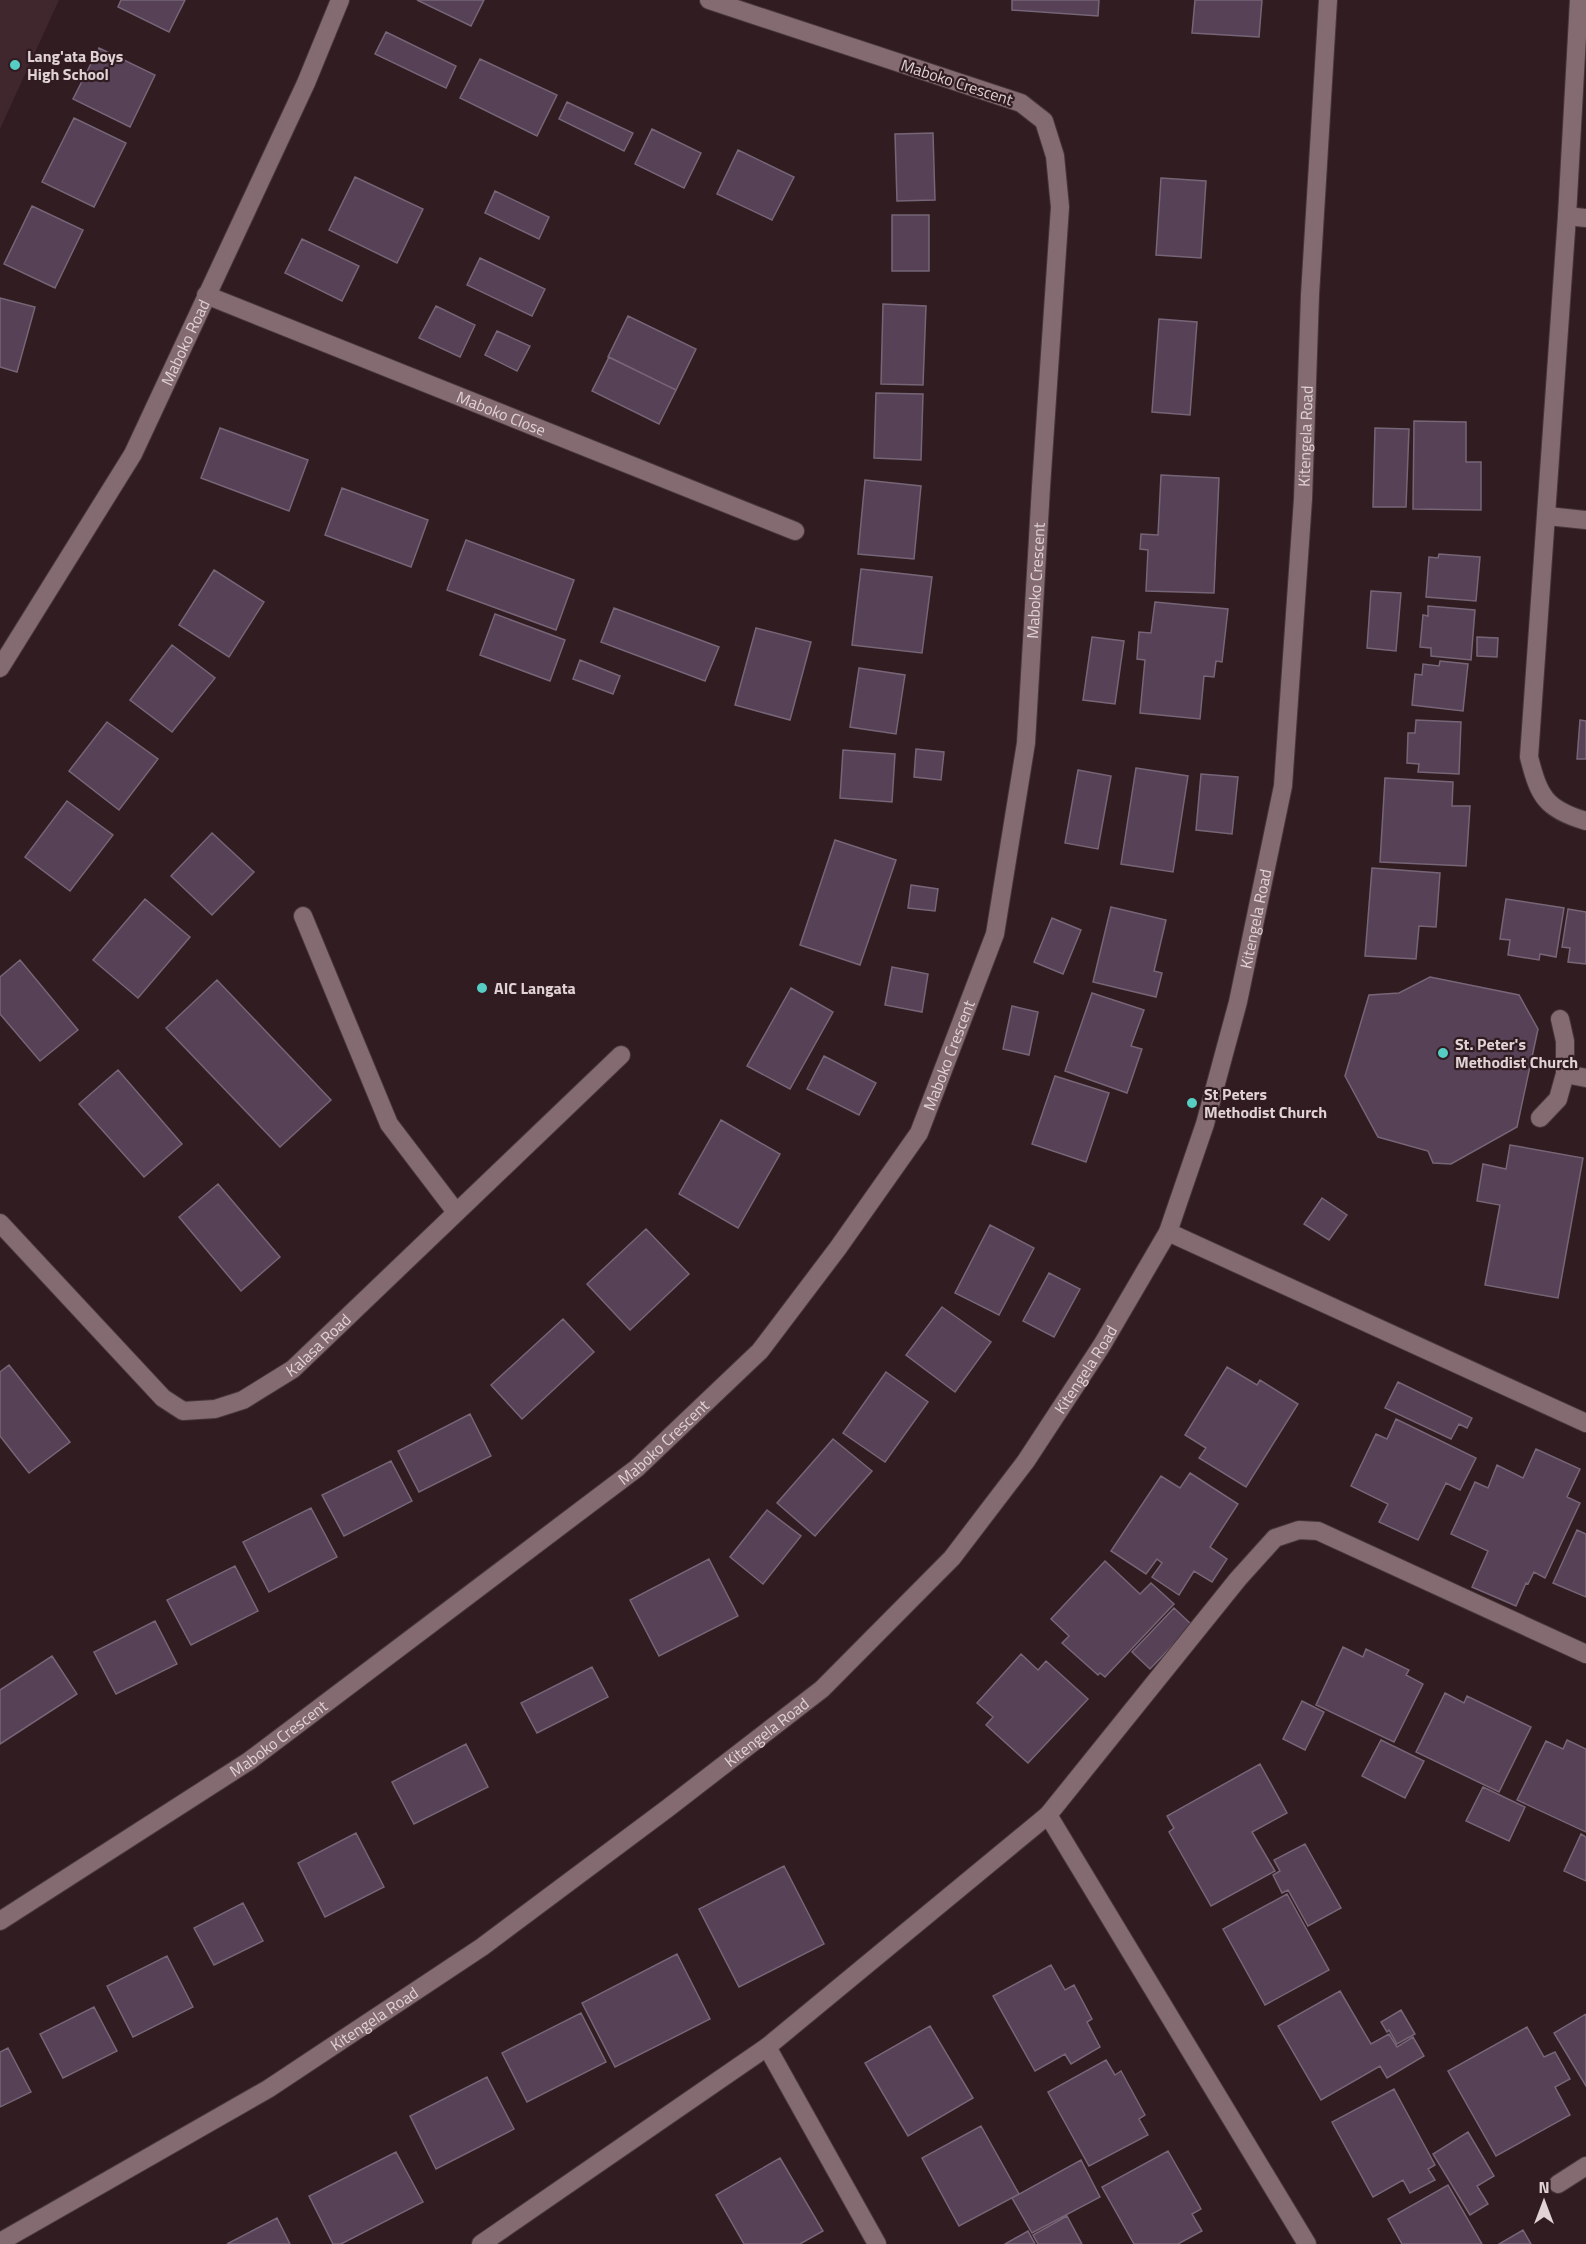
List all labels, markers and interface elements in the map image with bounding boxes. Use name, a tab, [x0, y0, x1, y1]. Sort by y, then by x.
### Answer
place label: Lang'ata Boys High School	[27, 44, 123, 86]
street label: Maboko Crescent	[898, 53, 1016, 112]
marker: Lang'ata Boys High School	[8, 58, 22, 72]
street label: Maboko Road	[155, 296, 215, 389]
street label: Maboko Close	[453, 385, 549, 442]
street label: Kitengela Road	[1291, 385, 1319, 487]
street label: Maboko Crescent	[1020, 521, 1051, 639]
street label: Kitengela Road	[1233, 867, 1277, 971]
place label: AIC Langata	[494, 976, 576, 1000]
marker: AIC Langata	[475, 981, 489, 995]
street label: Maboko Crescent	[917, 996, 981, 1114]
place label: St. Peter's Methodist Church	[1455, 1032, 1578, 1074]
marker: St. Peter's Methodist Church	[1436, 1046, 1450, 1060]
place label: St Peters Methodist Church	[1204, 1082, 1327, 1124]
marker: St Peters Methodist Church	[1185, 1096, 1199, 1110]
street label: Kalasa Road	[281, 1308, 356, 1383]
street label: Kitengela Road	[1048, 1321, 1123, 1419]
street label: Maboko Crescent	[613, 1394, 714, 1491]
street label: Kitengela Road	[719, 1692, 814, 1772]
street label: Maboko Crescent	[225, 1694, 333, 1783]
street label: Kitengela Road	[325, 1981, 423, 2057]
north arrow	[1514, 2172, 1574, 2232]
text: N	[1538, 2175, 1550, 2199]

